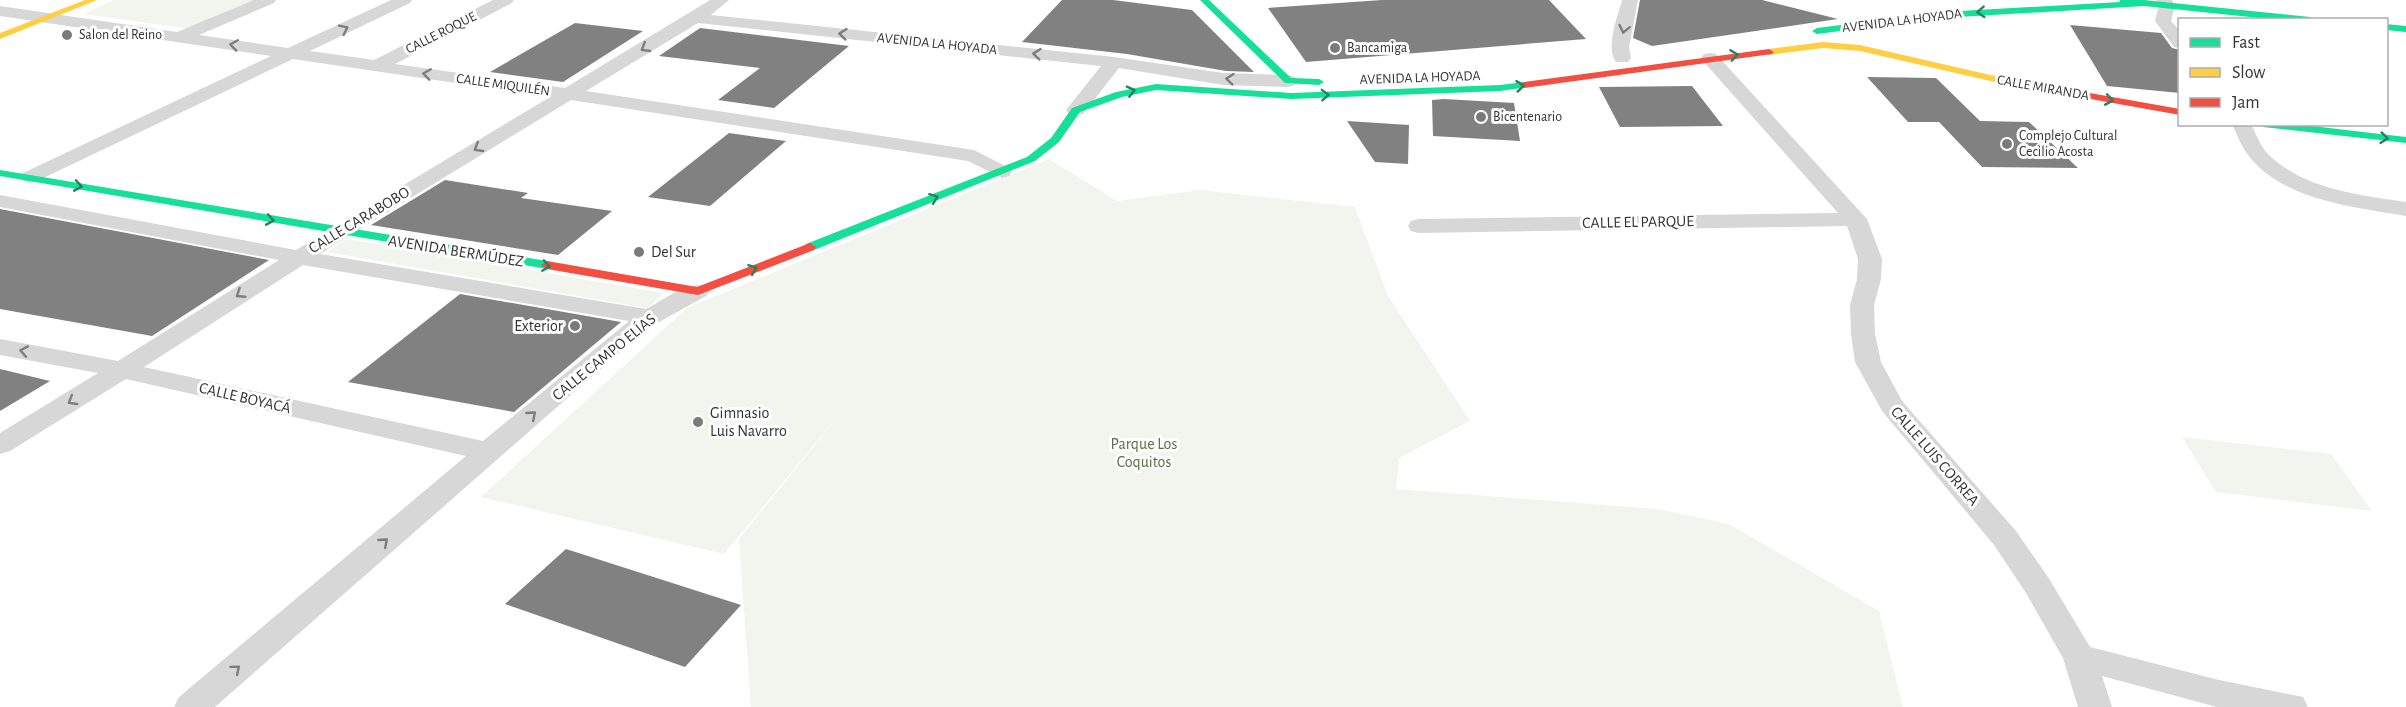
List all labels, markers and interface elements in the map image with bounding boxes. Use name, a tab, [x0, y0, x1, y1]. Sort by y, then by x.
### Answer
one-way arrow	[1977, 5, 1986, 18]
street label: AVENIDA LA HOYADA	[1841, 7, 1963, 35]
street label: CALLE ROQUE	[403, 9, 479, 57]
legend	[2178, 18, 2388, 126]
one-way arrow	[1618, 23, 1631, 33]
one-way arrow	[338, 24, 349, 36]
marker: Salon del Reino	[60, 28, 74, 42]
place label: Salon del Reino	[79, 28, 162, 42]
one-way arrow	[838, 28, 847, 41]
street label: AVENIDA LA HOYADA	[876, 31, 998, 57]
text: Fast	[2232, 34, 2260, 52]
one-way arrow	[229, 40, 239, 52]
one-way arrow	[641, 41, 651, 53]
marker: Bancamiga	[1328, 41, 1342, 55]
place label: Bancamiga	[1347, 41, 1408, 55]
one-way arrow	[1032, 48, 1041, 61]
one-way arrow	[1729, 49, 1738, 62]
text: Slow	[2232, 64, 2265, 82]
one-way arrow	[422, 68, 432, 80]
street label: CALLE MIQUILÉN	[455, 69, 551, 98]
street label: AVENIDA LA HOYADA	[1359, 69, 1481, 87]
one-way arrow	[1226, 73, 1235, 86]
street label: CALLE MIRANDA	[1996, 73, 2090, 103]
one-way arrow	[1515, 80, 1524, 92]
one-way arrow	[1126, 85, 1136, 98]
one-way arrow	[1321, 88, 1330, 101]
one-way arrow	[2104, 93, 2114, 106]
text: Jam	[2232, 94, 2260, 112]
marker: Bicentenario	[1474, 110, 1488, 124]
place label: Bicentenario	[1493, 110, 1562, 124]
place label: Complejo Cultural Cecilio Acosta	[2019, 129, 2117, 159]
one-way arrow	[2379, 131, 2388, 144]
marker: Complejo Cultural Cecilio Acosta	[2000, 137, 2014, 151]
one-way arrow	[474, 141, 484, 153]
one-way arrow	[73, 179, 83, 192]
street label: CALLE CARABOBO	[306, 184, 412, 256]
one-way arrow	[928, 193, 939, 205]
one-way arrow	[265, 213, 275, 226]
street label: CALLE EL PARQUE	[1582, 213, 1694, 232]
street label: AVENIDA BERMÚDEZ	[387, 230, 525, 270]
place label: Del Sur	[651, 244, 697, 260]
marker: Del Sur	[632, 245, 646, 259]
one-way arrow	[541, 259, 550, 271]
one-way arrow	[747, 264, 758, 277]
one-way arrow	[236, 287, 247, 298]
street label: CALLE CAMPO ELÍAS	[548, 309, 659, 403]
place label: Exterior	[514, 318, 564, 334]
marker: Exterior	[568, 319, 582, 333]
one-way arrow	[19, 345, 29, 358]
street label: CALLE BOYACÁ	[198, 378, 293, 416]
one-way arrow	[68, 393, 78, 405]
street label: CALLE LUIS CORREA	[1888, 403, 1982, 509]
place label: Gimnasio Luis Navarro	[710, 405, 787, 439]
one-way arrow	[525, 411, 536, 422]
marker: Gimnasio Luis Navarro	[691, 415, 705, 429]
park label: Parque Los Coquitos	[1111, 436, 1177, 470]
one-way arrow	[377, 539, 388, 550]
one-way arrow	[229, 665, 240, 676]

